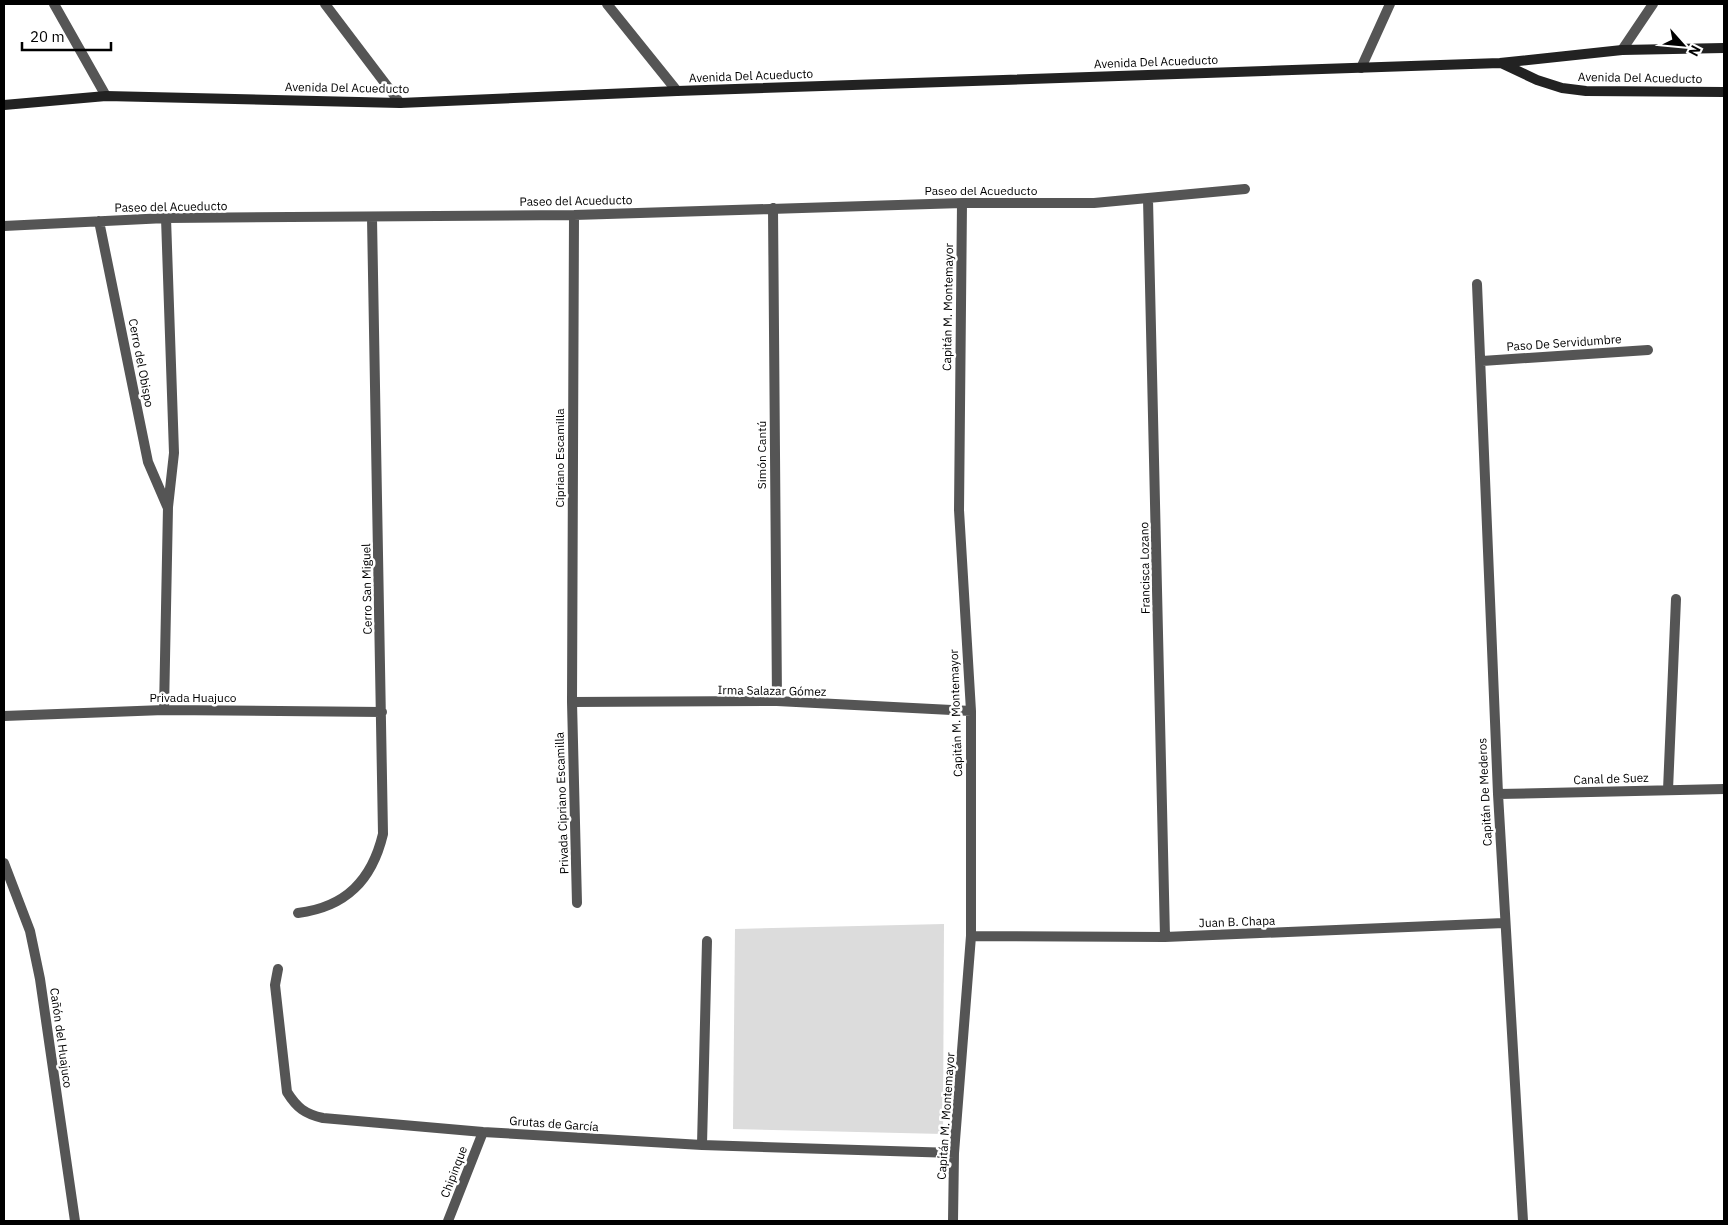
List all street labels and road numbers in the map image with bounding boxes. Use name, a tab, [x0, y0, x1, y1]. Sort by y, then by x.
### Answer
street label: Avenida Del Acueducto	[1094, 52, 1219, 71]
street label: Avenida Del Acueducto	[689, 66, 814, 85]
street label: Avenida Del Acueducto	[1578, 69, 1703, 86]
street label: Avenida Del Acueducto	[285, 79, 410, 96]
street label: Paseo del Acueducto	[924, 183, 1038, 198]
street label: Paseo del Acueducto	[519, 192, 633, 209]
street label: Paseo del Acueducto	[114, 198, 228, 215]
street label: Capitán M. Montemayor	[939, 242, 956, 371]
street label: Cerro del Obispo	[126, 317, 157, 409]
street label: Paso De Servidumbre	[1506, 331, 1623, 354]
street label: Cipriano Escamilla	[552, 408, 567, 508]
street label: Simón Cantú	[754, 421, 769, 489]
street label: Francisca Lozano	[1136, 521, 1153, 614]
street label: Cerro San Miguel	[358, 543, 375, 635]
street label: Capitán M. Montemayor	[946, 648, 965, 777]
street label: Irma Salazar Gómez	[717, 682, 827, 699]
street label: Privada Huajuco	[149, 690, 237, 705]
street label: Privada Cipriano Escamilla	[552, 731, 571, 874]
street label: Capitán De Mederos	[1474, 737, 1495, 847]
street label: Canal de Suez	[1573, 770, 1649, 787]
street label: Juan B. Chapa	[1198, 913, 1276, 930]
street label: Cañón del Huajuco	[47, 987, 76, 1089]
street label: Capitán M. Montemayor	[934, 1051, 957, 1180]
street label: Grutas de García	[509, 1113, 600, 1134]
street label: Chipinque	[437, 1143, 470, 1200]

